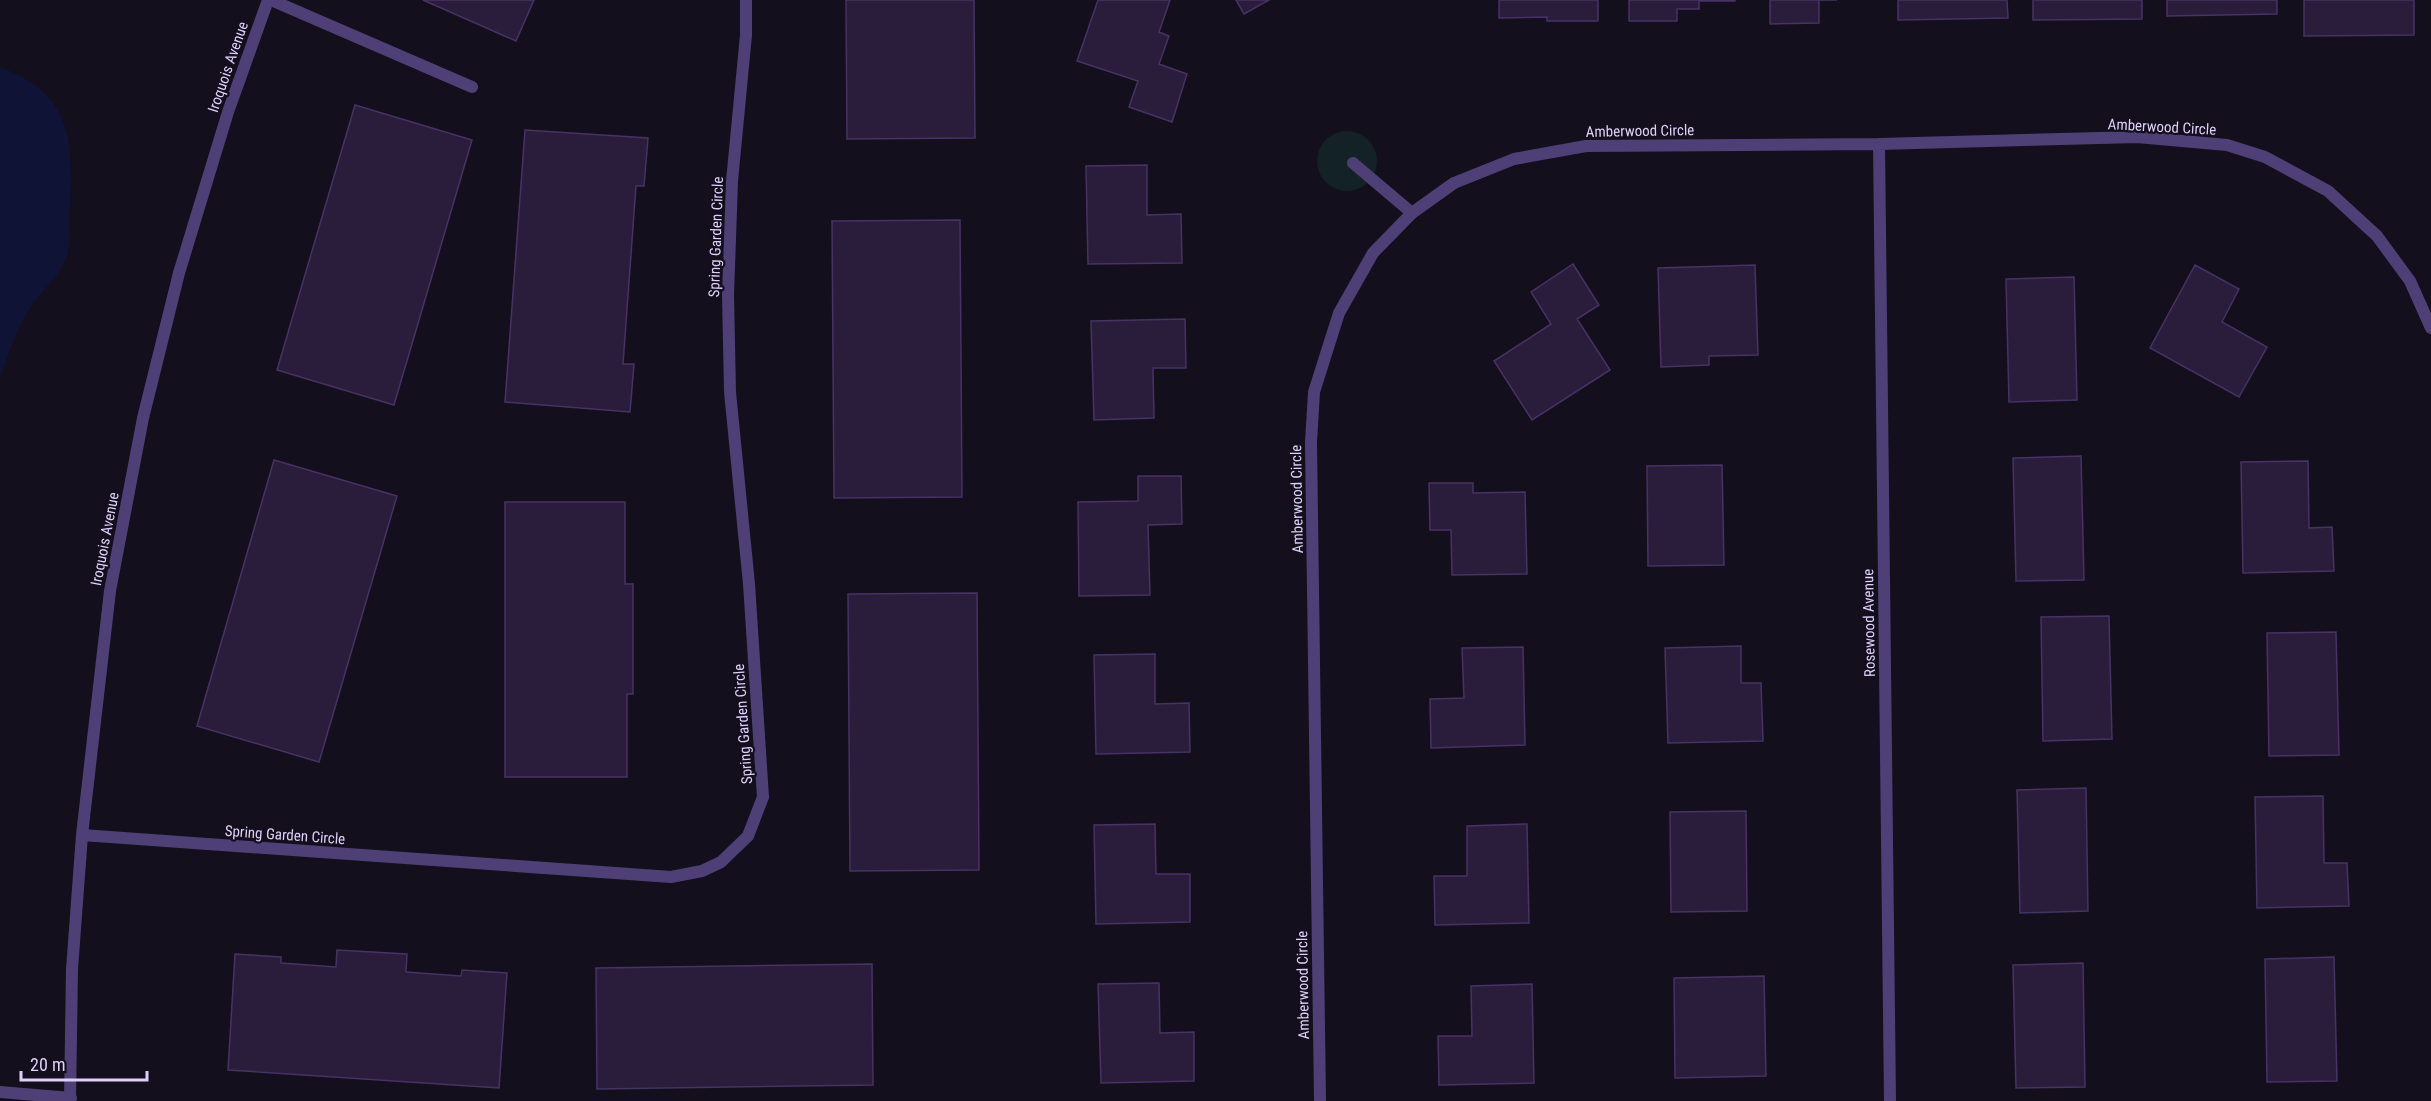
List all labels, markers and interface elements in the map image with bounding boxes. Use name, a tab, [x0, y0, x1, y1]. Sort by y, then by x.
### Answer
street label: Iroquois Avenue	[204, 19, 252, 115]
street label: Amberwood Circle	[2107, 115, 2217, 139]
street label: Amberwood Circle	[1586, 121, 1694, 141]
street label: Spring Garden Circle	[705, 176, 727, 298]
street label: Amberwood Circle	[1287, 445, 1307, 553]
street label: Iroquois Avenue	[87, 491, 123, 587]
street label: Rosewood Avenue	[1859, 569, 1879, 677]
street label: Spring Garden Circle	[730, 663, 756, 785]
street label: Spring Garden Circle	[224, 822, 346, 848]
street label: Amberwood Circle	[1293, 931, 1313, 1039]
scale bar	[21, 1044, 147, 1082]
text: 20 m	[30, 1054, 65, 1075]

